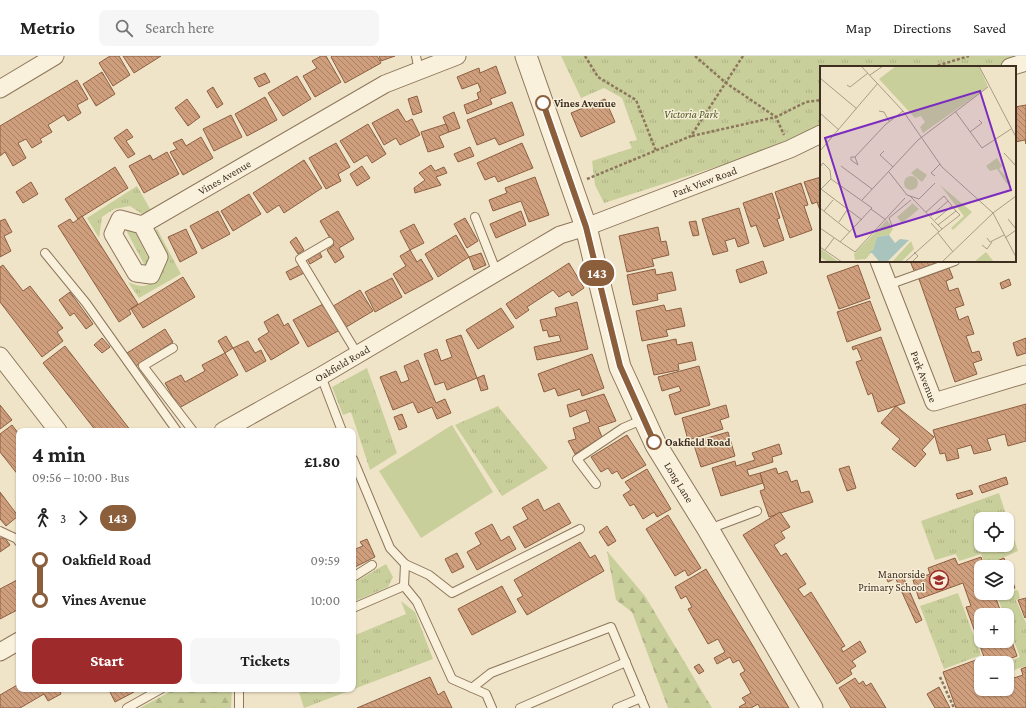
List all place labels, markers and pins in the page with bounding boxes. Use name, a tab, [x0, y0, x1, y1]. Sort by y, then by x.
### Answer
marker: Vines Avenue	[535, 95, 551, 111]
place label: Vines Avenue	[553, 97, 616, 109]
marker: Oakfield Road	[646, 434, 662, 450]
place label: Oakfield Road	[665, 436, 730, 448]
place label: Manorside Primary School	[858, 568, 925, 594]
school or university icon: Manorside Primary School	[928, 569, 950, 591]

